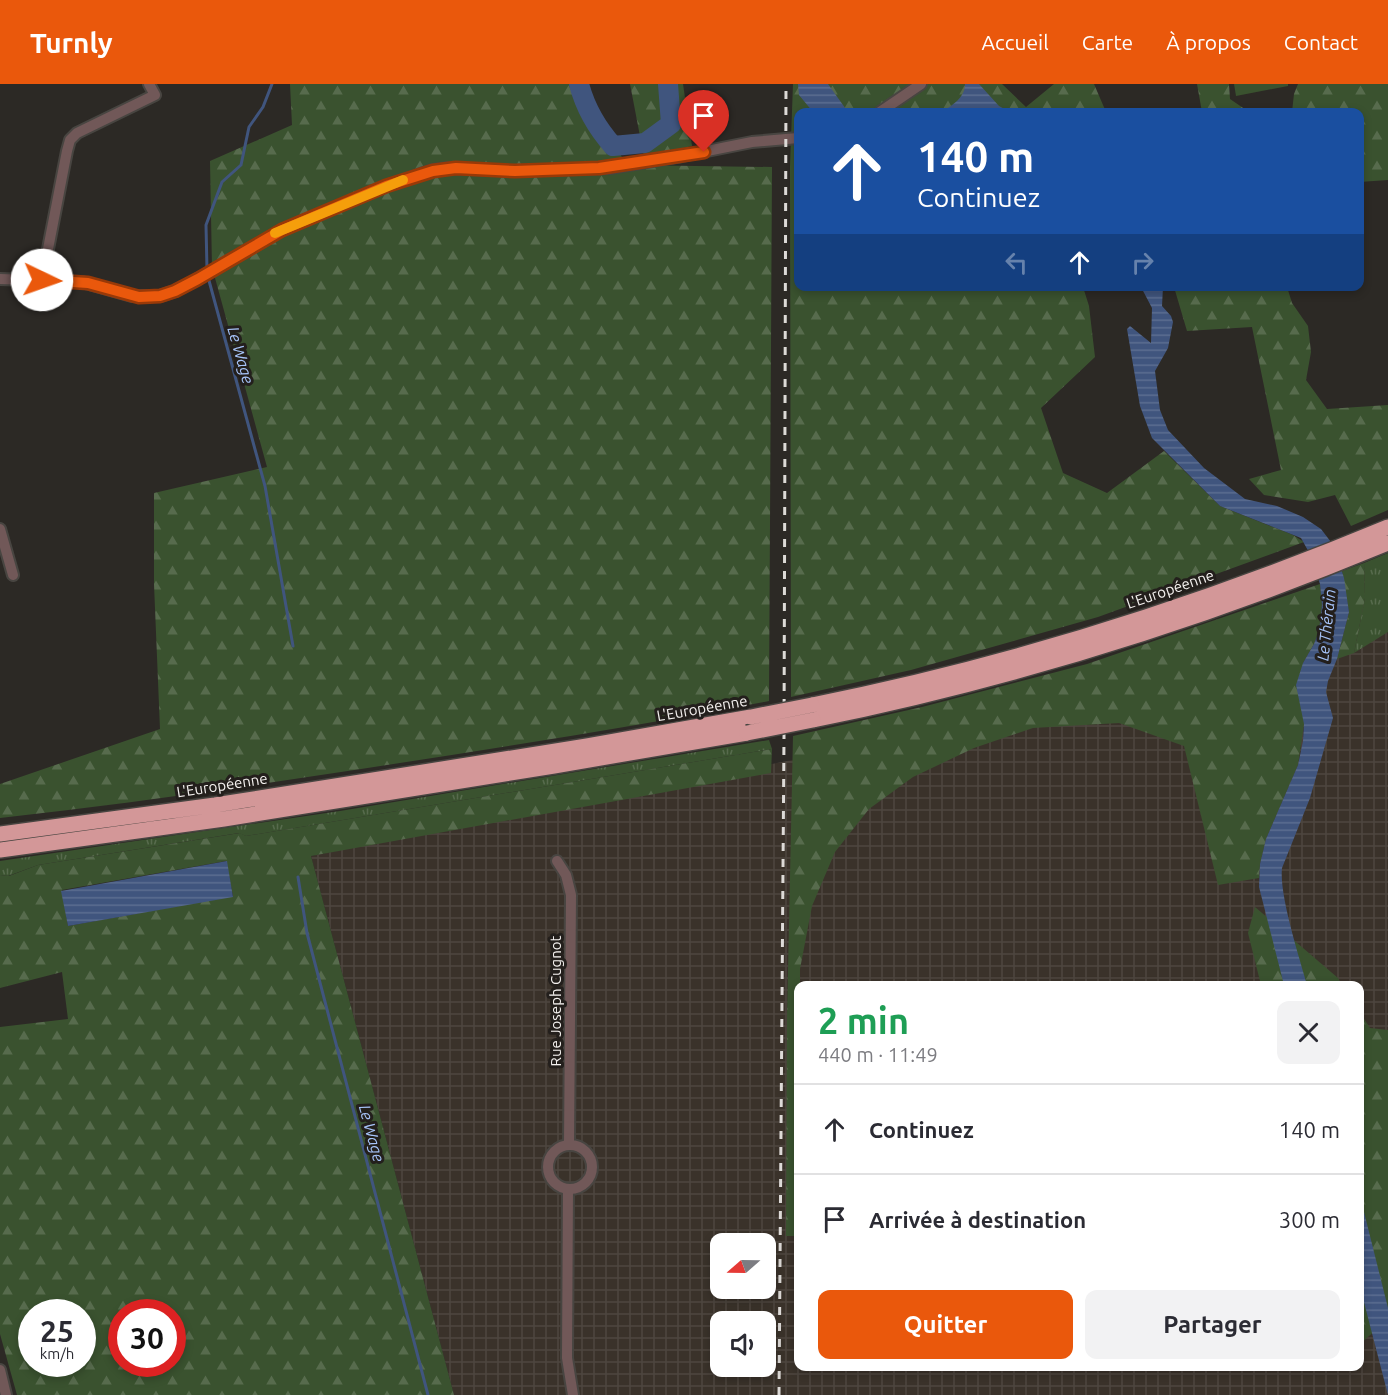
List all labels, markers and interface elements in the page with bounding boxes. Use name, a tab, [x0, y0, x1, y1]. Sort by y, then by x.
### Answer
text: Turnly	[30, 27, 113, 58]
text: Accueil	[981, 30, 1049, 54]
text: Carte	[1082, 30, 1133, 54]
text: À propos	[1166, 30, 1251, 54]
text: Contact	[1284, 30, 1358, 54]
pin	[678, 90, 729, 152]
icon: arrive	[687, 99, 720, 132]
icon: ahead	[818, 132, 896, 210]
text: 140 m	[917, 133, 1034, 180]
text: Continuez	[917, 182, 1040, 212]
icon: left	[1000, 246, 1033, 279]
icon: ahead	[1063, 246, 1096, 279]
icon: right	[1126, 246, 1159, 279]
position arrow	[10, 248, 74, 312]
water label: Le Wage	[224, 324, 258, 386]
street label: L'Européenne	[1124, 566, 1216, 612]
water label: Le Thérain	[1313, 588, 1339, 662]
street label: L'Européenne	[655, 692, 749, 724]
street label: L'Européenne	[175, 769, 269, 801]
street label: Rue Joseph Cugnot	[547, 935, 564, 1066]
text: 2 min	[818, 1000, 909, 1041]
button: close	[1277, 1001, 1340, 1064]
text: 440 m · 11:49	[818, 1043, 938, 1066]
water label: Le Wage	[356, 1102, 388, 1164]
icon: ahead	[818, 1113, 851, 1146]
text: Continuez	[869, 1117, 974, 1142]
text: 140 m	[1279, 1117, 1340, 1142]
icon: arrive	[818, 1203, 851, 1236]
text: Arrivée à destination	[869, 1207, 1086, 1232]
text: 300 m	[1279, 1207, 1340, 1232]
north arrow	[710, 1233, 776, 1299]
map controls	[710, 1233, 776, 1377]
button: Quitter	[818, 1290, 1073, 1359]
button: Partager	[1085, 1290, 1340, 1359]
speed limit sign: 30	[108, 1299, 186, 1377]
button: sound	[710, 1311, 776, 1377]
text: 25	[40, 1314, 74, 1348]
text: km/h	[40, 1345, 74, 1362]

